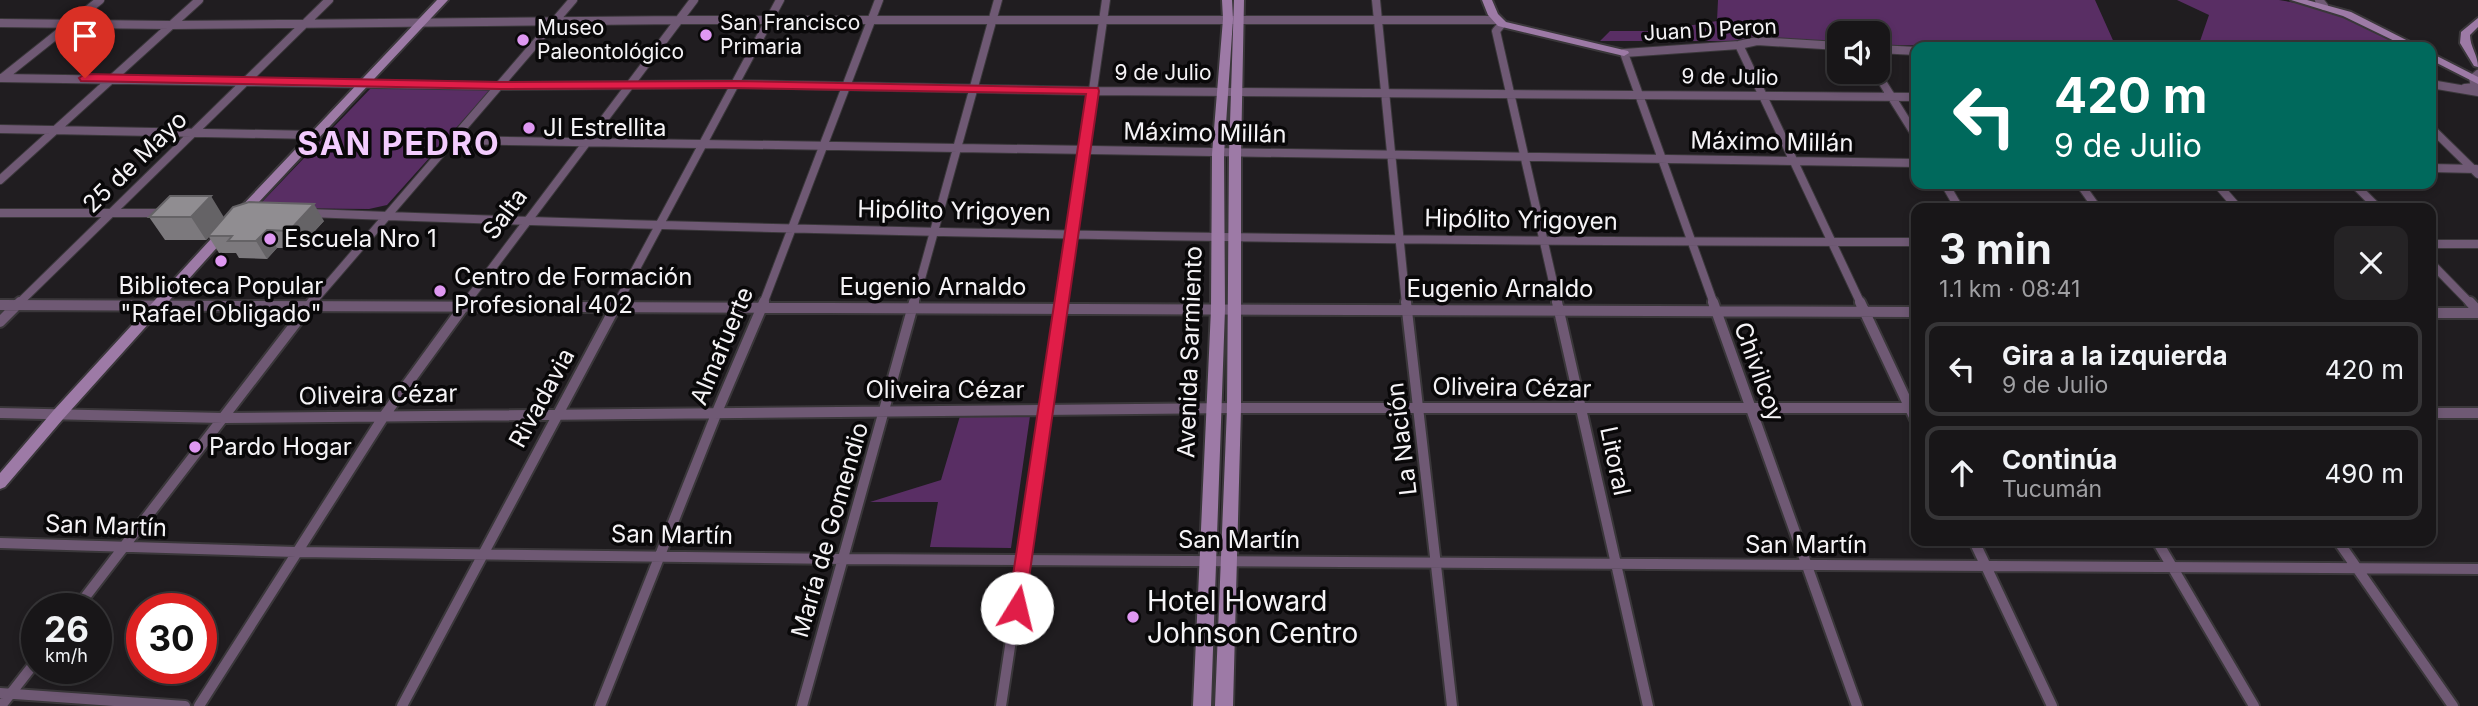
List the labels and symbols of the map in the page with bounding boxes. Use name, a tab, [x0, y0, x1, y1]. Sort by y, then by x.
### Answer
pin	[55, 6, 115, 78]
place label: San Francisco Primaria	[720, 10, 860, 59]
street label: Juan D Peron	[1643, 14, 1777, 45]
place label: Museo Paleontológico	[537, 15, 684, 64]
marker: San Francisco Primaria	[698, 27, 714, 43]
marker: Museo Paleontológico	[515, 32, 531, 48]
street label: 9 de Julio	[1114, 60, 1212, 85]
street label: 9 de Julio	[1681, 63, 1779, 90]
street label: 25 de Mayo	[77, 105, 193, 218]
place label: JI Estrellita	[543, 113, 666, 142]
street label: Máximo Millán	[1123, 117, 1287, 148]
marker: JI Estrellita	[521, 120, 537, 136]
district label: SAN PEDRO	[297, 124, 501, 163]
street label: Máximo Millán	[1690, 126, 1854, 157]
street label: Salta	[476, 182, 533, 245]
street label: Hipólito Yrigoyen	[857, 194, 1051, 227]
street label: Hipólito Yrigoyen	[1424, 203, 1618, 236]
place label: Escuela Nro 1	[284, 224, 437, 253]
marker: Escuela Nro 1	[262, 231, 278, 247]
street label: Avenida Sarmiento	[1171, 245, 1208, 459]
marker: Biblioteca Popular "Rafael Obligado"	[213, 253, 229, 269]
place label: Centro de Formación Profesional 402	[454, 262, 692, 319]
place label: Biblioteca Popular "Rafael Obligado"	[119, 271, 323, 328]
street label: Eugenio Arnaldo	[840, 272, 1026, 301]
street label: Eugenio Arnaldo	[1407, 274, 1593, 303]
marker: Centro de Formación Profesional 402	[432, 283, 448, 299]
street label: Almafuerte	[684, 283, 759, 409]
street label: Chivilcoy	[1728, 318, 1791, 426]
street label: Rivadavia	[503, 343, 581, 452]
street label: Oliveira Cézar	[1432, 372, 1592, 403]
street label: Oliveira Cézar	[866, 375, 1025, 404]
street label: Oliveira Cézar	[298, 379, 458, 410]
street label: La Nación	[1380, 381, 1423, 497]
street label: María de Gomendio	[785, 419, 874, 641]
street label: Litoral	[1594, 424, 1637, 498]
place label: Pardo Hogar	[209, 432, 352, 461]
marker: Pardo Hogar	[187, 439, 203, 455]
street label: San Martín	[44, 509, 168, 542]
street label: San Martín	[611, 519, 733, 550]
street label: San Martín	[1178, 525, 1300, 554]
street label: San Martín	[1745, 530, 1867, 559]
position arrow	[980, 571, 1054, 645]
place label: Hotel Howard Johnson Centro	[1147, 584, 1358, 650]
speed limit sign: 30	[126, 593, 217, 684]
marker: Hotel Howard Johnson Centro	[1125, 609, 1141, 625]

